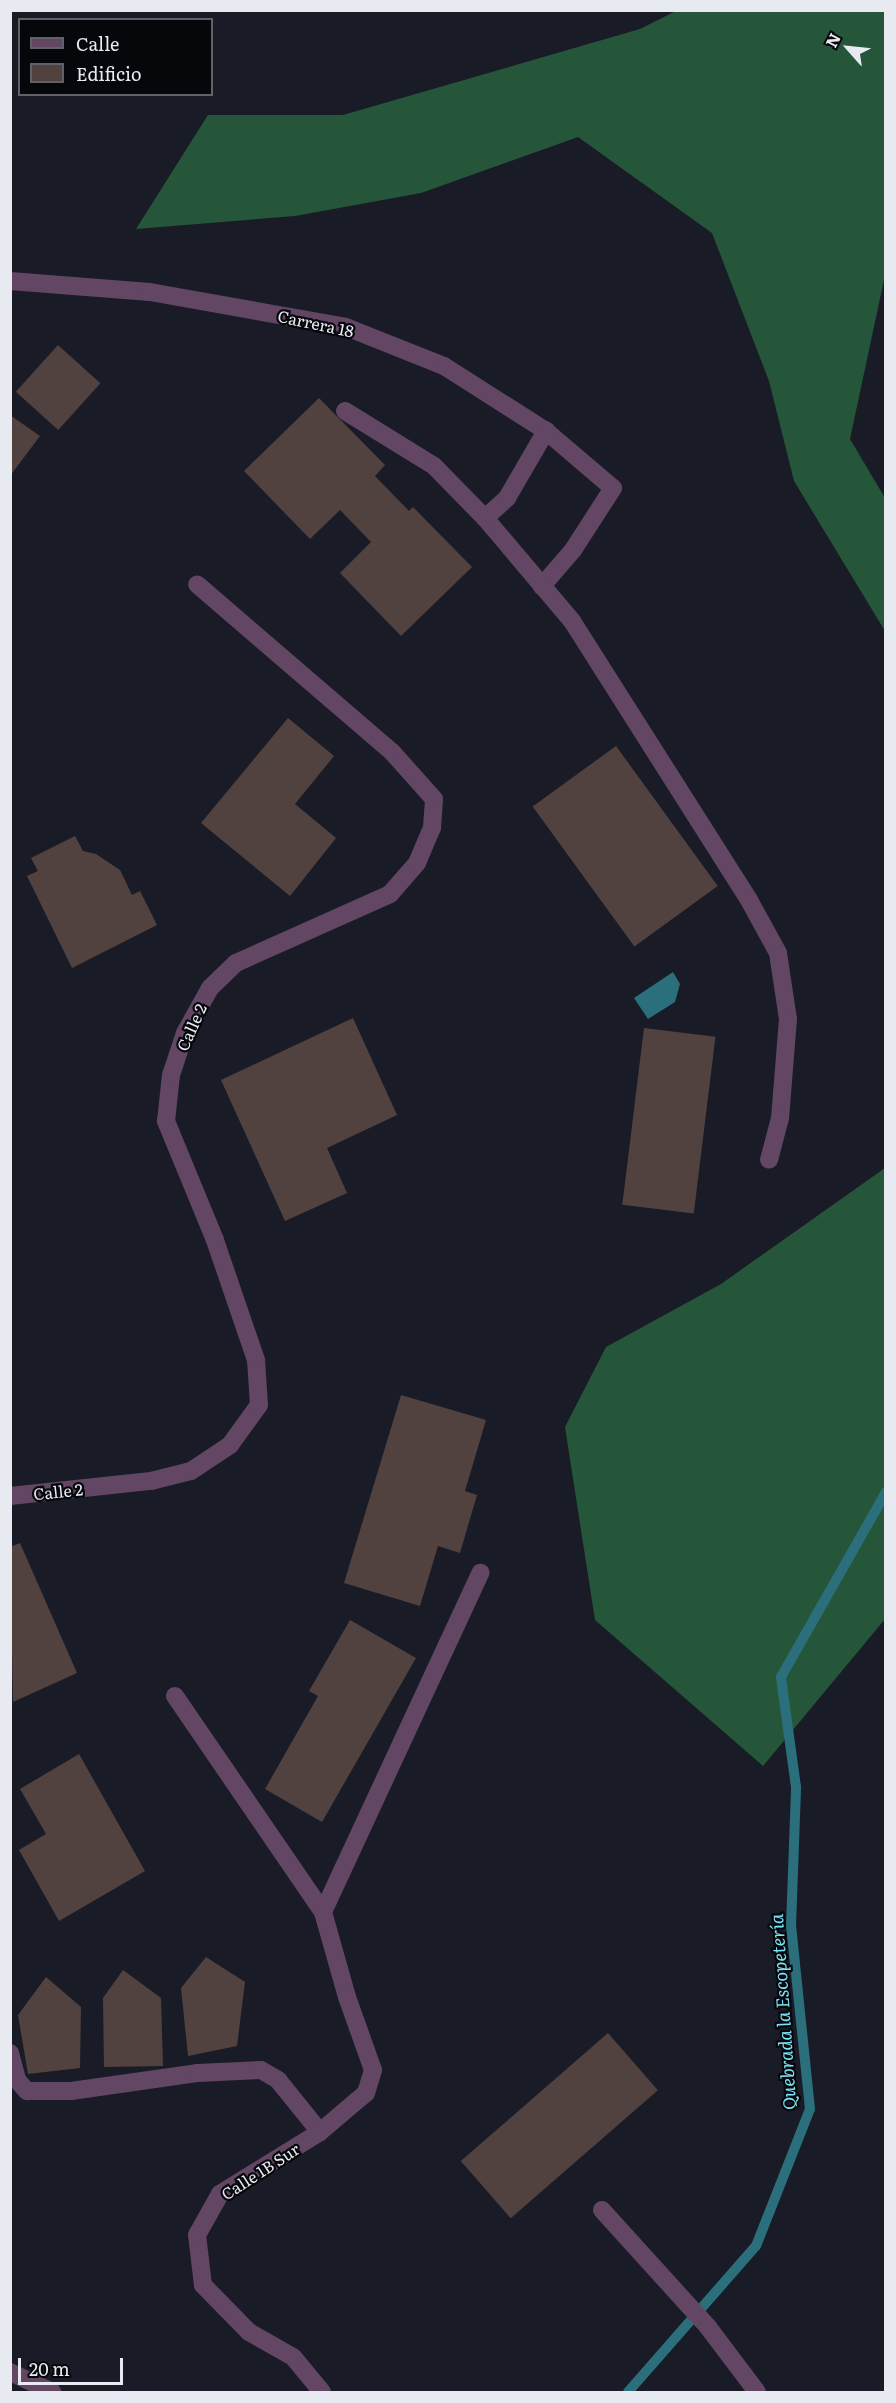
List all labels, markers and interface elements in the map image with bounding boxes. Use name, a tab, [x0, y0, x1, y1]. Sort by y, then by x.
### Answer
legend	[18, 18, 213, 96]
north arrow	[818, 18, 878, 78]
text: N	[818, 28, 846, 51]
text: Calle	[76, 30, 119, 57]
text: Edificio	[76, 60, 142, 87]
street label: Carrera 18	[276, 306, 356, 340]
street label: Calle 2	[172, 1000, 210, 1054]
street label: Calle 2	[32, 1479, 84, 1503]
water label: Quebrada la Escopetería	[765, 1913, 801, 2111]
street label: Calle 1B Sur	[217, 2139, 303, 2203]
scale bar	[21, 2346, 126, 2384]
text: 20 m	[29, 2355, 70, 2382]

